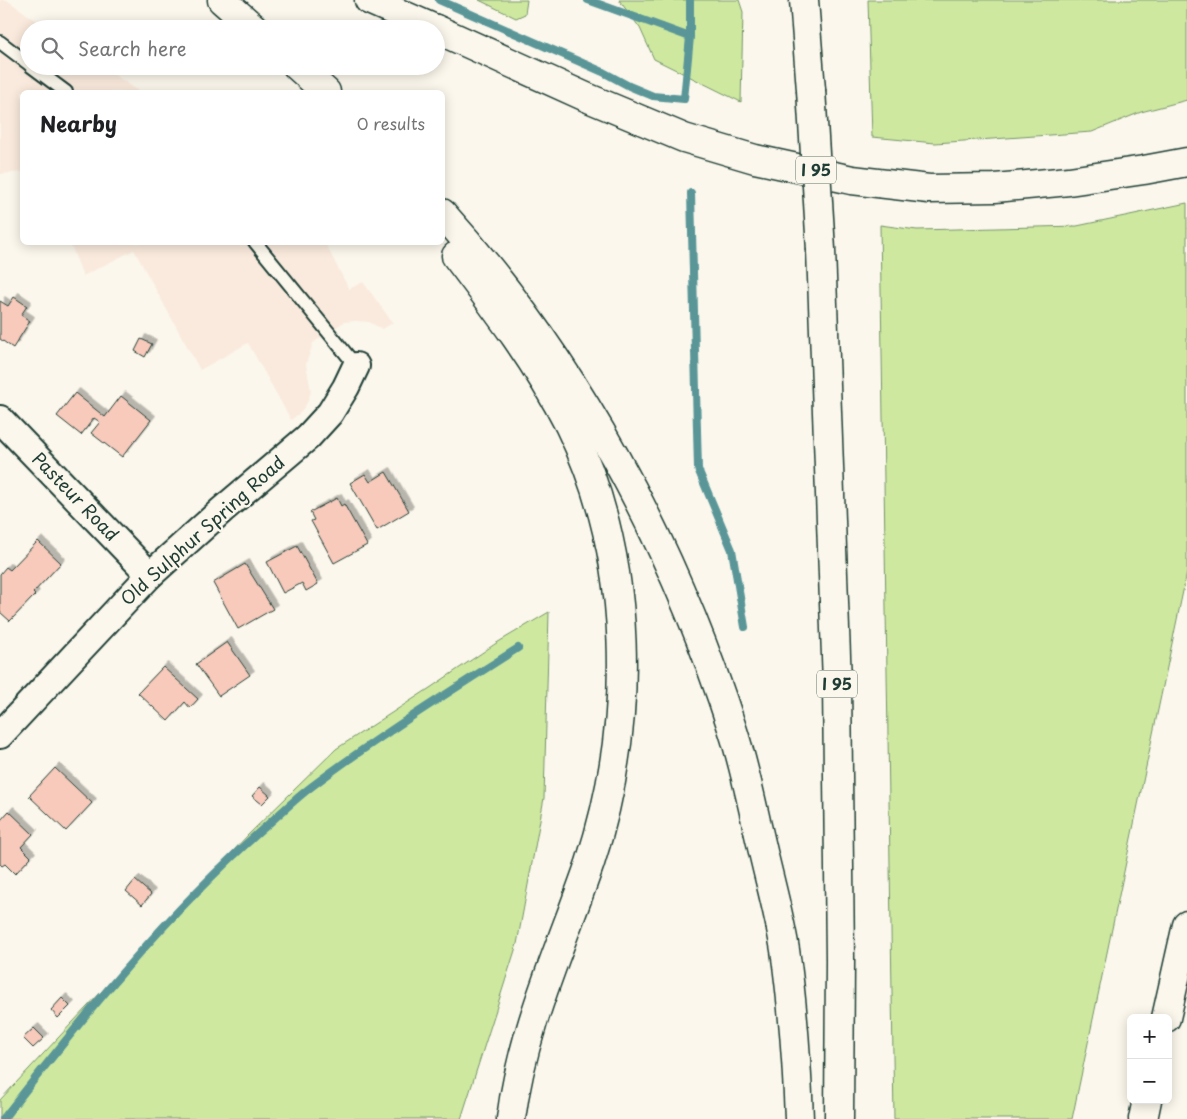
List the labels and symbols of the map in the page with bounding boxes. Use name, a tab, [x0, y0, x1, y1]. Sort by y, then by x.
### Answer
road number: I 95	[796, 156, 836, 184]
street label: Pasteur Road	[27, 445, 126, 547]
street label: Old Sulphur Spring Road	[114, 449, 290, 611]
road number: I 95	[817, 671, 857, 698]

